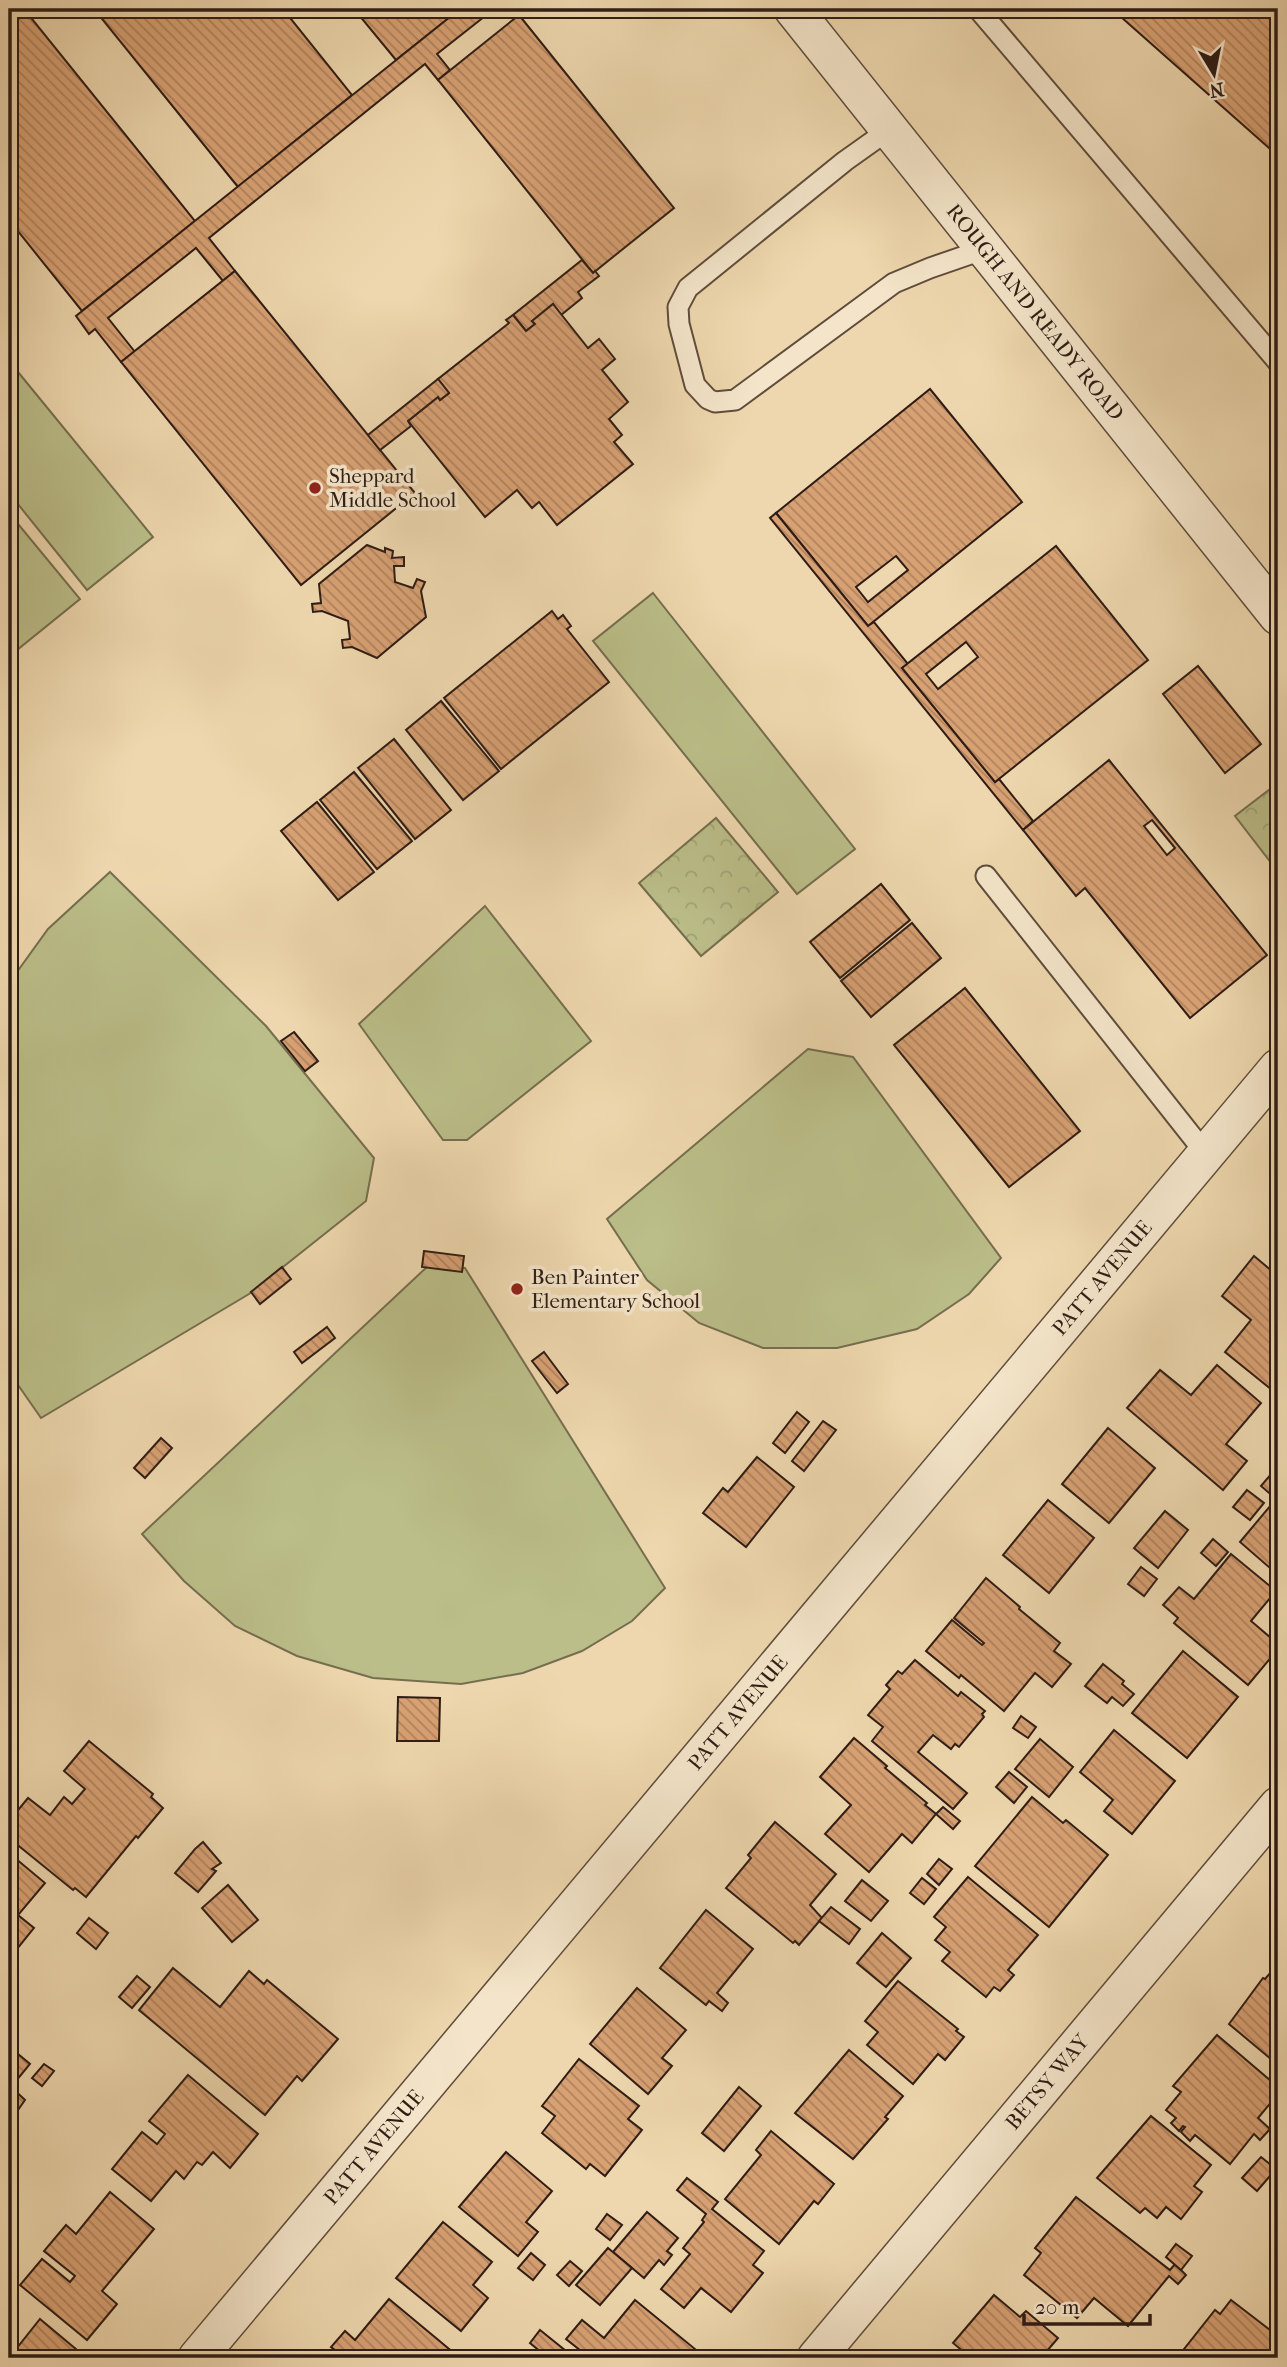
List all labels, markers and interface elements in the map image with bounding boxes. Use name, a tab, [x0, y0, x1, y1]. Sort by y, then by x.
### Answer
north arrow	[1178, 38, 1248, 108]
text: N	[1207, 78, 1226, 102]
street label: ROUGH AND READY ROAD	[942, 199, 1129, 425]
place label: Sheppard Middle School	[329, 464, 457, 512]
marker: Sheppard Middle School	[307, 480, 323, 496]
street label: PATT AVENUE	[1047, 1216, 1157, 1340]
place label: Ben Painter Elementary School	[531, 1265, 700, 1313]
marker: Ben Painter Elementary School	[509, 1281, 525, 1297]
street label: PATT AVENUE	[683, 1650, 793, 1775]
street label: BETSY WAY	[1000, 2029, 1094, 2134]
street label: PATT AVENUE	[319, 2085, 429, 2209]
scale bar	[1024, 2283, 1150, 2327]
text: 20 m	[1035, 2295, 1080, 2319]

